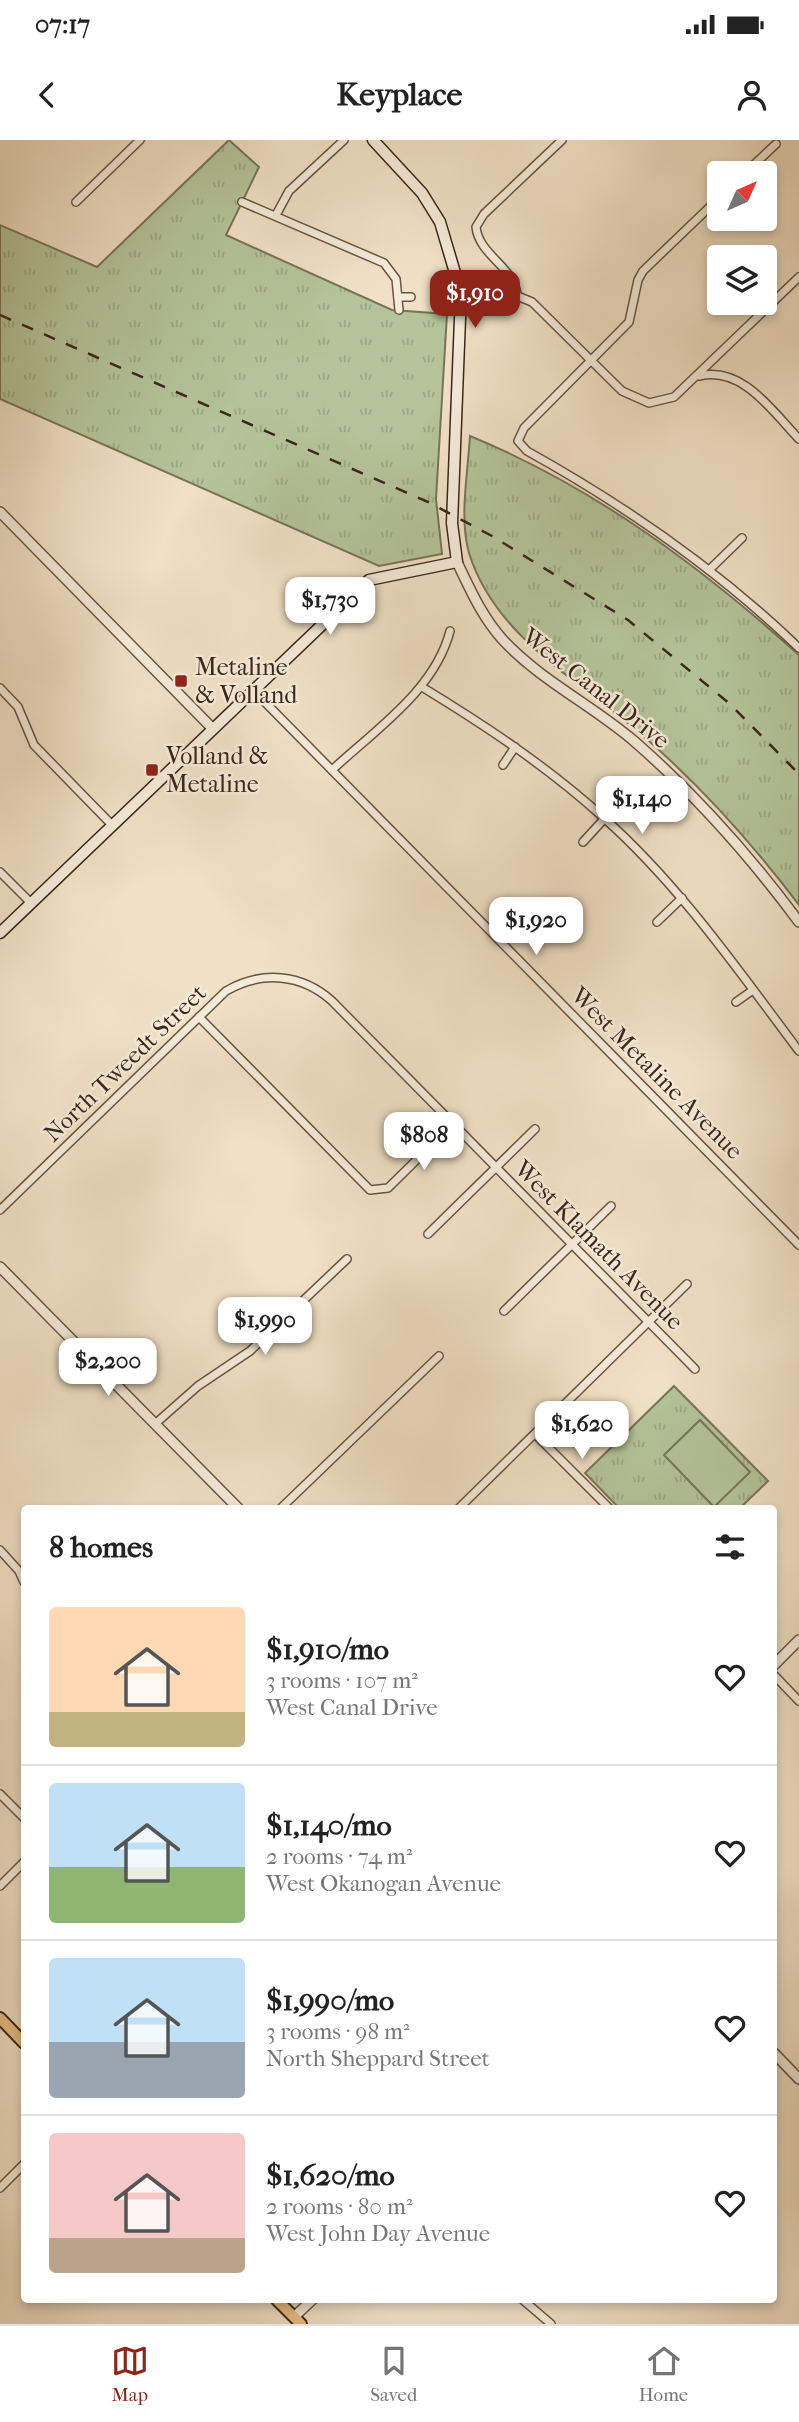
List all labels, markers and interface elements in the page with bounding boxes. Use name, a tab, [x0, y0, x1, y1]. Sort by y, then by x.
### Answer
text: 07:17	[35, 9, 90, 40]
icon: back	[28, 76, 66, 114]
text: Keyplace	[337, 76, 462, 113]
icon: person	[733, 76, 771, 114]
north arrow	[707, 161, 777, 231]
map controls	[707, 161, 777, 315]
button: layers	[707, 245, 777, 315]
pin: $1,910	[418, 270, 532, 330]
text: $1,910	[446, 279, 504, 306]
pin: $1,730	[273, 578, 387, 637]
text: $1,730	[301, 586, 359, 613]
street label: West Canal Drive	[516, 621, 675, 754]
place label: Metaline & Volland	[195, 653, 298, 709]
marker: Metaline & Volland	[173, 673, 189, 689]
place label: Volland & Metaline	[165, 742, 268, 798]
marker: Volland & Metaline	[144, 762, 160, 778]
pin: $1,140	[585, 776, 699, 836]
text: $1,140	[612, 785, 672, 812]
pin: $1,920	[479, 898, 593, 957]
text: $1,920	[505, 906, 567, 933]
street label: North Tweedt Street	[38, 978, 212, 1147]
street label: West Metaline Avenue	[564, 980, 749, 1165]
pin: $808	[383, 1112, 465, 1172]
text: $808	[400, 1121, 448, 1148]
street label: West Klamath Avenue	[508, 1154, 689, 1335]
pin: $1,990	[208, 1298, 322, 1357]
text: $1,990	[234, 1306, 296, 1333]
pin: $2,200	[51, 1338, 165, 1398]
text: $2,200	[75, 1347, 141, 1374]
pin: $1,620	[525, 1402, 639, 1461]
text: $1,620	[551, 1410, 613, 1437]
icon: filters	[711, 1528, 749, 1566]
text: 8 homes	[49, 1530, 153, 1565]
text: $1,910/mo	[266, 1632, 389, 1667]
icon: home	[105, 1635, 189, 1719]
icon: heart	[711, 1658, 749, 1696]
text: 3 rooms · 107 m²	[266, 1667, 418, 1694]
text: West Canal Drive	[266, 1694, 438, 1721]
text: $1,140/mo	[266, 1808, 392, 1843]
icon: home	[105, 1811, 189, 1895]
icon: heart	[711, 1834, 749, 1872]
text: 2 rooms · 74 m²	[266, 1843, 412, 1870]
text: West Okanogan Avenue	[266, 1870, 501, 1897]
text: $1,990/mo	[266, 1983, 394, 2018]
icon: home	[105, 1986, 189, 2070]
icon: heart	[711, 2009, 749, 2047]
text: 3 rooms · 98 m²	[266, 2018, 410, 2045]
text: North Sheppard Street	[266, 2045, 490, 2072]
text: $1,620/mo	[266, 2158, 395, 2193]
icon: home	[105, 2161, 189, 2245]
icon: heart	[711, 2184, 749, 2222]
text: 2 rooms · 80 m²	[266, 2193, 413, 2220]
text: West John Day Avenue	[266, 2220, 490, 2247]
tab: Map	[111, 2342, 149, 2406]
tab: Saved	[370, 2342, 417, 2406]
tab: Home	[639, 2342, 688, 2406]

